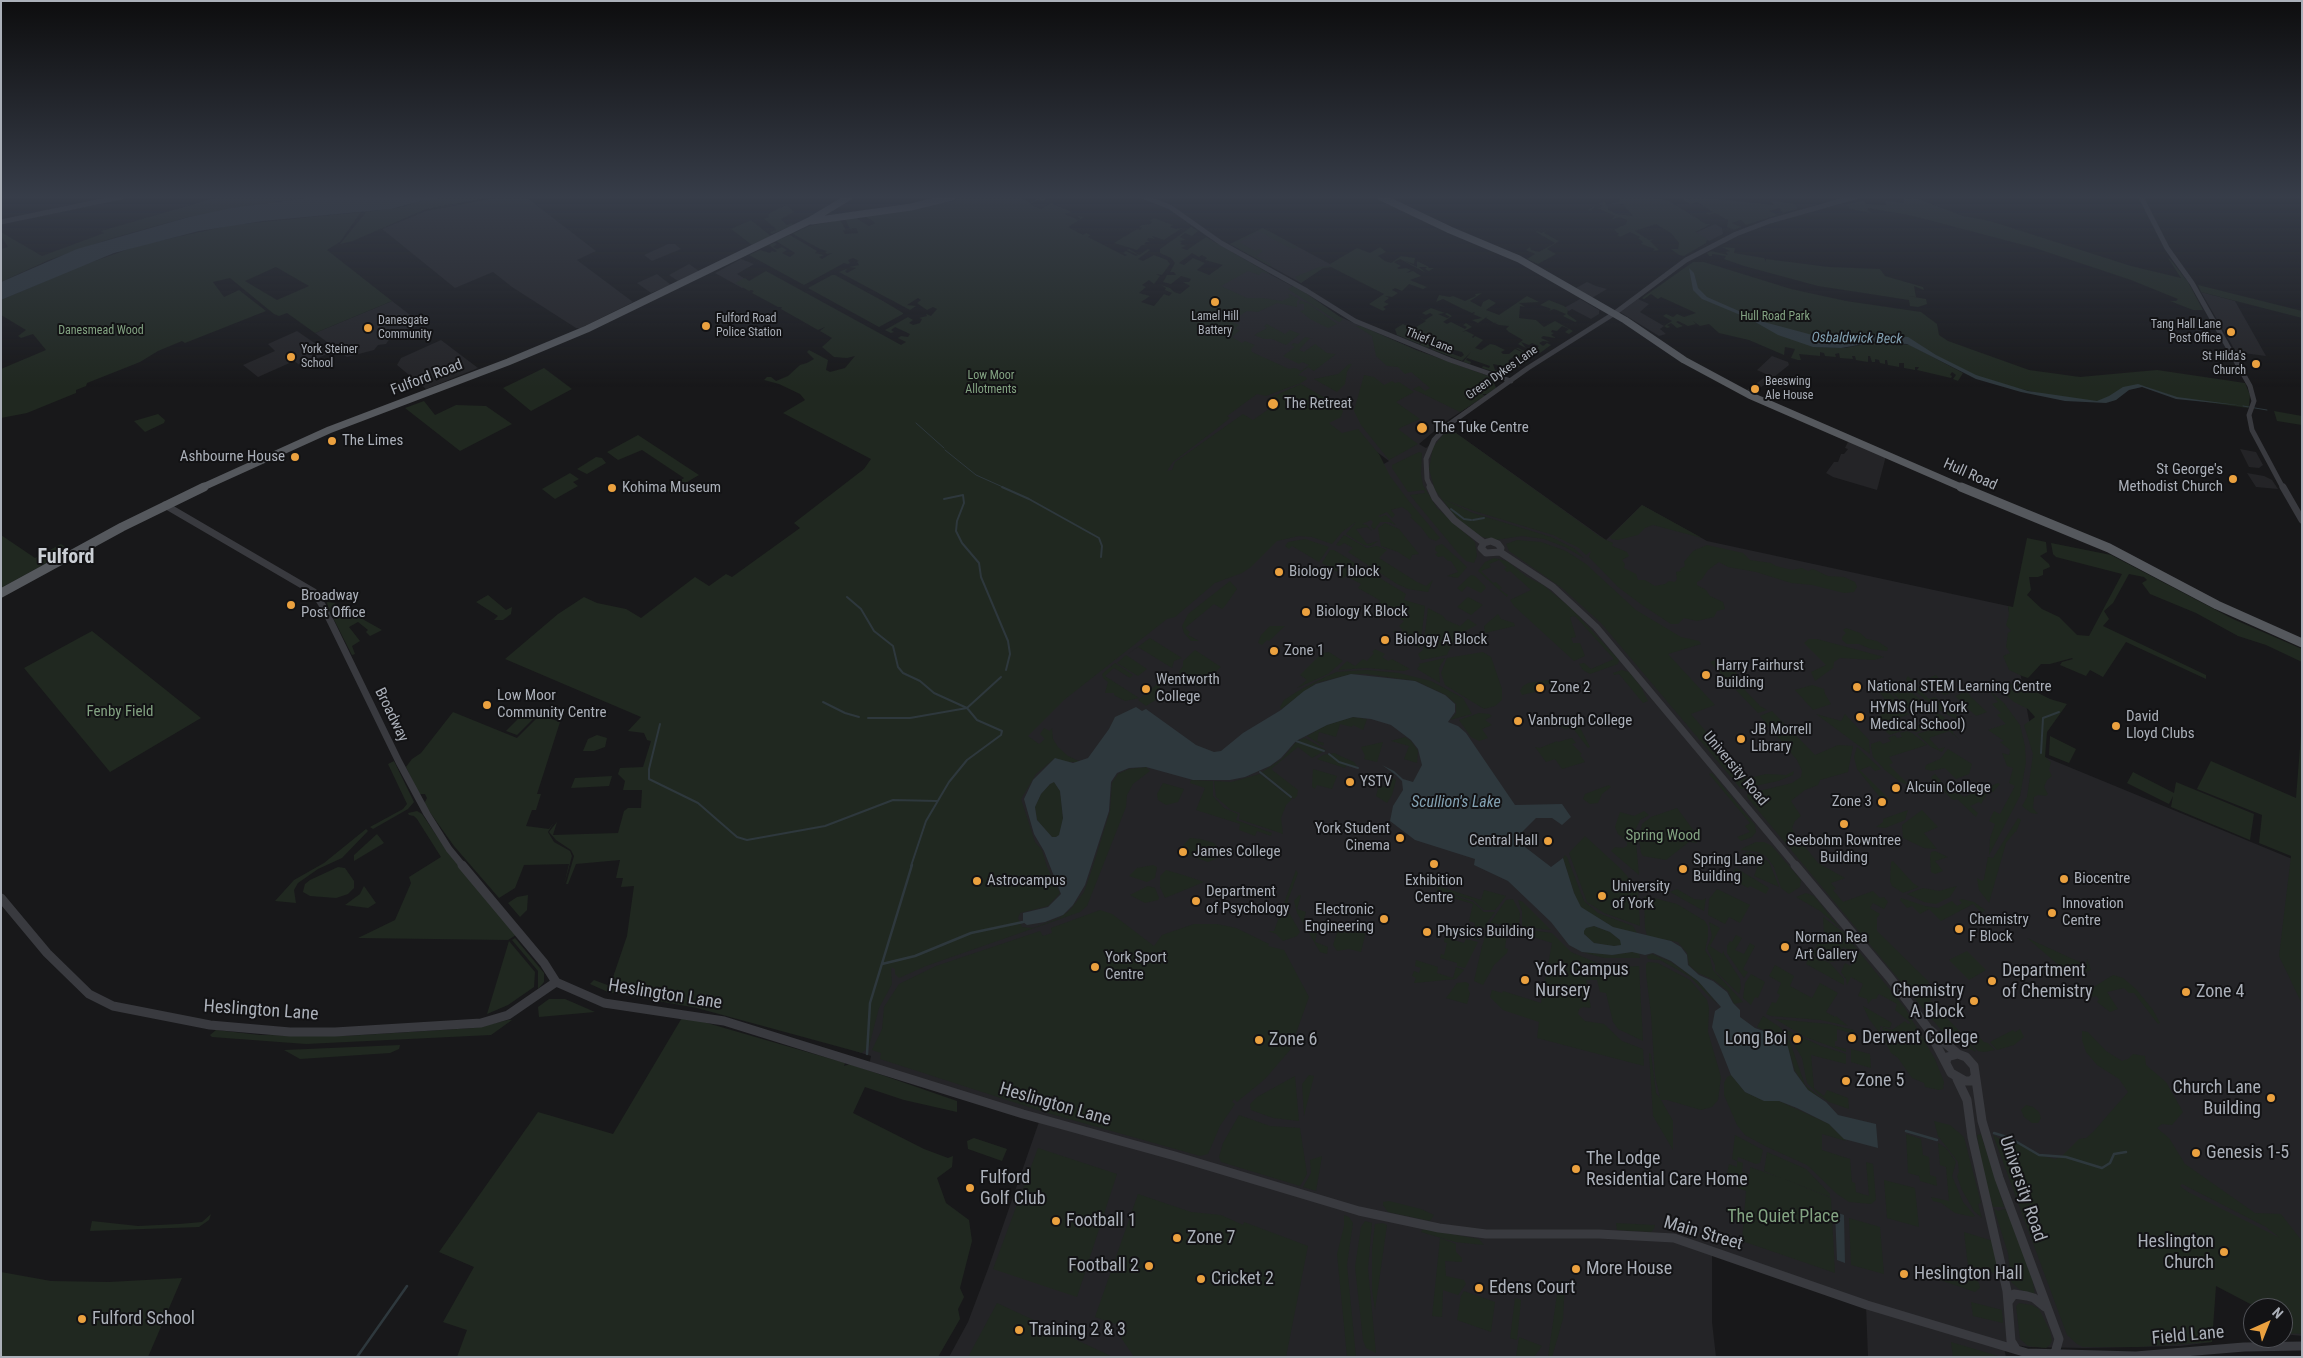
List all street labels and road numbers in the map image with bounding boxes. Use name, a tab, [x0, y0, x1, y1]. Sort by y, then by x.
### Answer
street label: Thief Lane	[1403, 325, 1455, 357]
street label: Green Dykes Lane	[1463, 343, 1541, 403]
street label: Fulford Road	[389, 356, 465, 400]
street label: Hull Road	[1940, 455, 2000, 495]
street label: Broadway	[370, 685, 412, 745]
street label: University Road	[1699, 728, 1771, 810]
street label: Heslington Lane	[606, 975, 724, 1015]
street label: Heslington Lane	[203, 996, 319, 1026]
street label: Heslington Lane	[997, 1079, 1113, 1131]
street label: University Road	[1994, 1134, 2050, 1244]
street label: Main Street	[1661, 1212, 1745, 1256]
street label: Field Lane	[2151, 1322, 2225, 1350]

